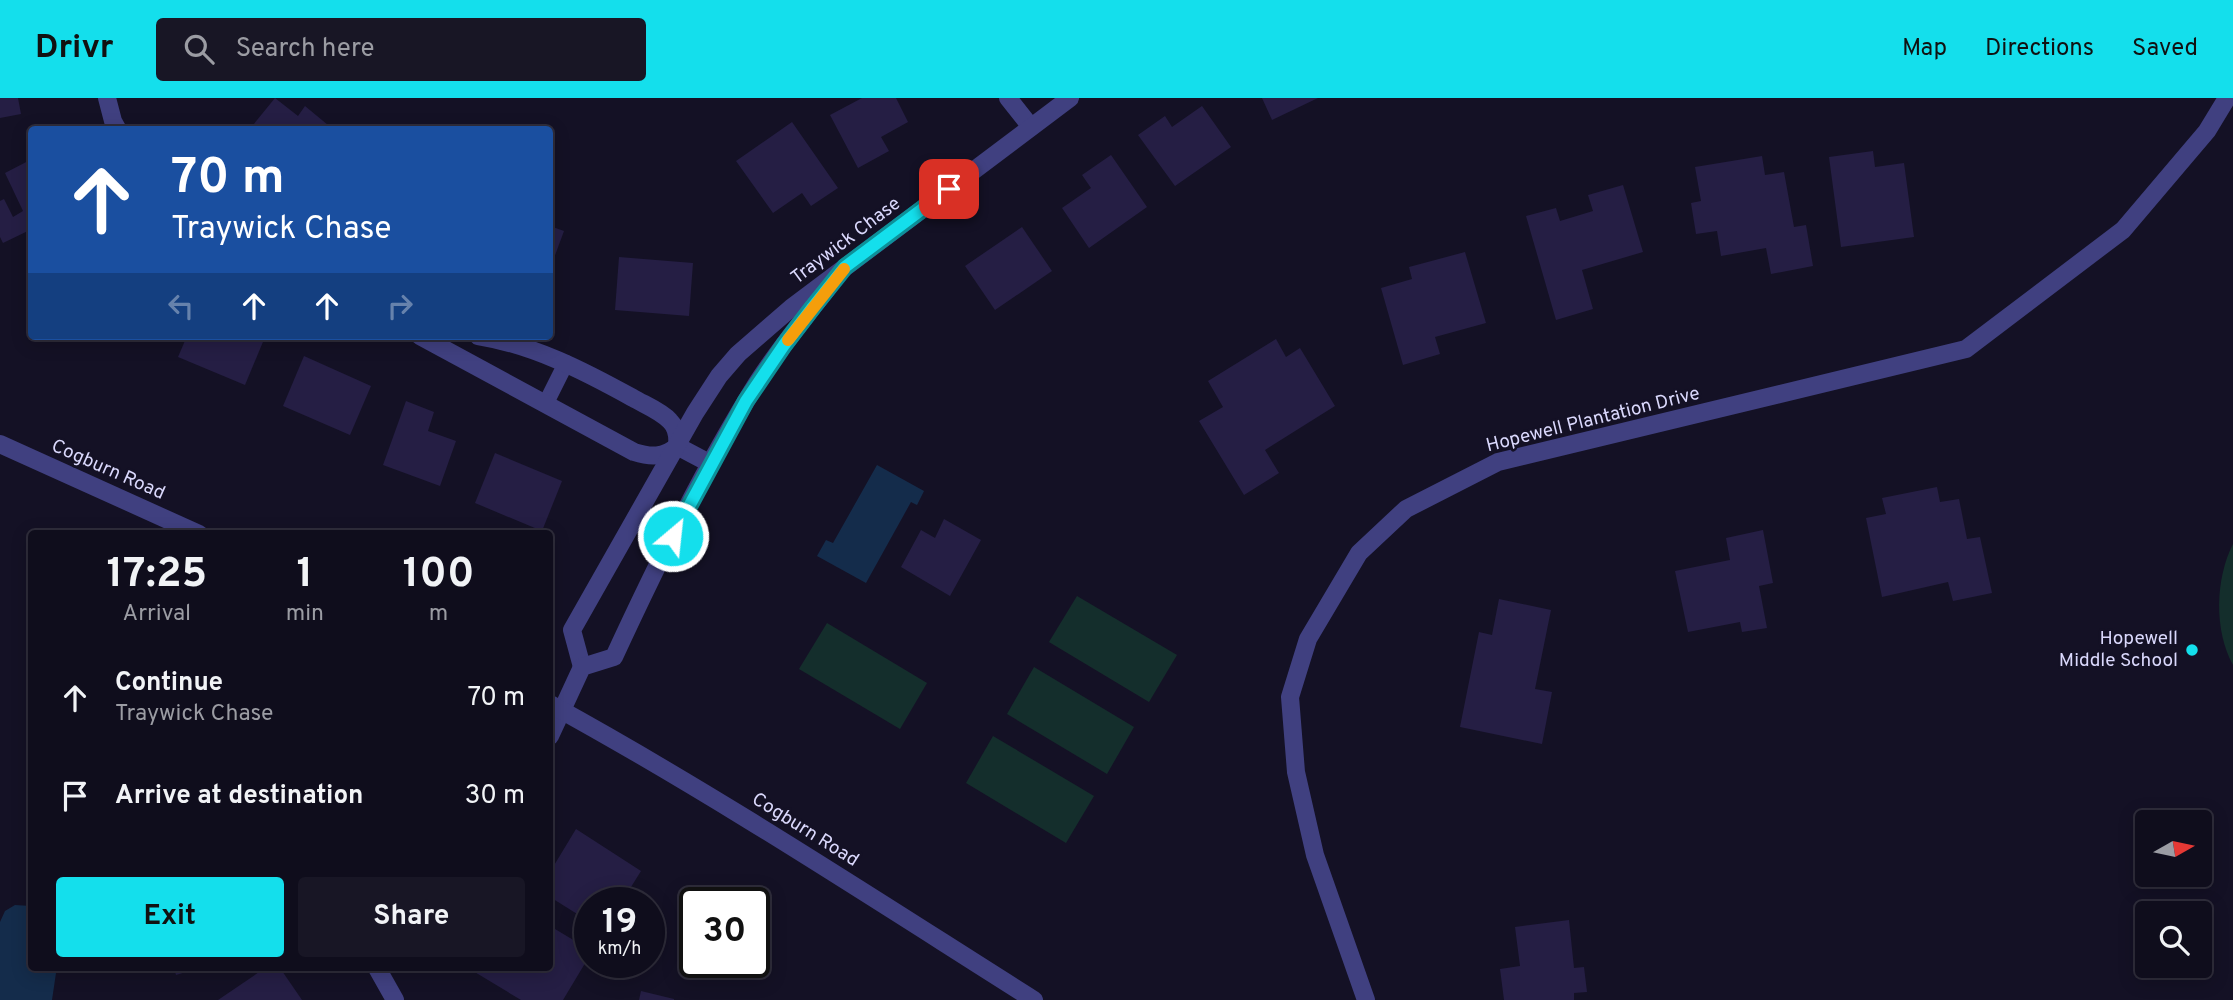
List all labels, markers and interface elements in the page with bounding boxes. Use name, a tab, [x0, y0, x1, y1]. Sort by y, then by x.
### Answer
search box	[156, 18, 646, 81]
text: Drivr	[35, 28, 114, 70]
icon: search	[180, 30, 218, 68]
text: Search here	[236, 33, 375, 66]
text: Map	[1902, 34, 1947, 64]
text: Directions	[1985, 34, 2094, 64]
text: Saved	[2132, 34, 2198, 64]
text: 70 m	[171, 149, 285, 211]
icon: ahead	[56, 154, 147, 245]
pin	[919, 159, 979, 219]
icon: arrive	[930, 170, 968, 208]
street label: Traywick Chase	[786, 192, 906, 290]
text: Traywick Chase	[171, 210, 392, 250]
icon: left	[162, 287, 200, 325]
icon: ahead	[235, 287, 273, 325]
icon: ahead	[308, 287, 346, 325]
icon: right	[381, 287, 419, 325]
street label: Hopewell Plantation Drive	[1484, 382, 1702, 458]
street label: Cogburn Road	[47, 434, 169, 506]
position arrow	[636, 499, 710, 573]
text: 17:25	[106, 549, 207, 602]
text: 1	[296, 549, 313, 602]
text: 100	[402, 549, 475, 602]
text: Arrival	[123, 600, 191, 629]
text: min	[286, 600, 324, 629]
text: m	[429, 600, 448, 629]
place label: Hopewell Middle School	[2059, 627, 2178, 673]
marker: Hopewell Middle School	[2184, 642, 2200, 658]
text: Continue	[115, 667, 223, 700]
icon: ahead	[56, 679, 94, 717]
text: 70 m	[467, 682, 525, 715]
text: Traywick Chase	[115, 700, 273, 729]
icon: arrive	[56, 777, 94, 815]
text: Arrive at destination	[115, 780, 363, 813]
text: 30 m	[465, 780, 525, 813]
street label: Cogburn Road	[747, 788, 863, 872]
north arrow	[2135, 810, 2212, 887]
map controls	[2135, 810, 2212, 978]
button: Exit	[56, 877, 284, 957]
button: Share	[298, 877, 525, 957]
speed limit sign: 30	[679, 887, 770, 978]
text: 19	[602, 901, 637, 945]
button: search	[2135, 901, 2212, 978]
text: km/h	[598, 938, 641, 961]

